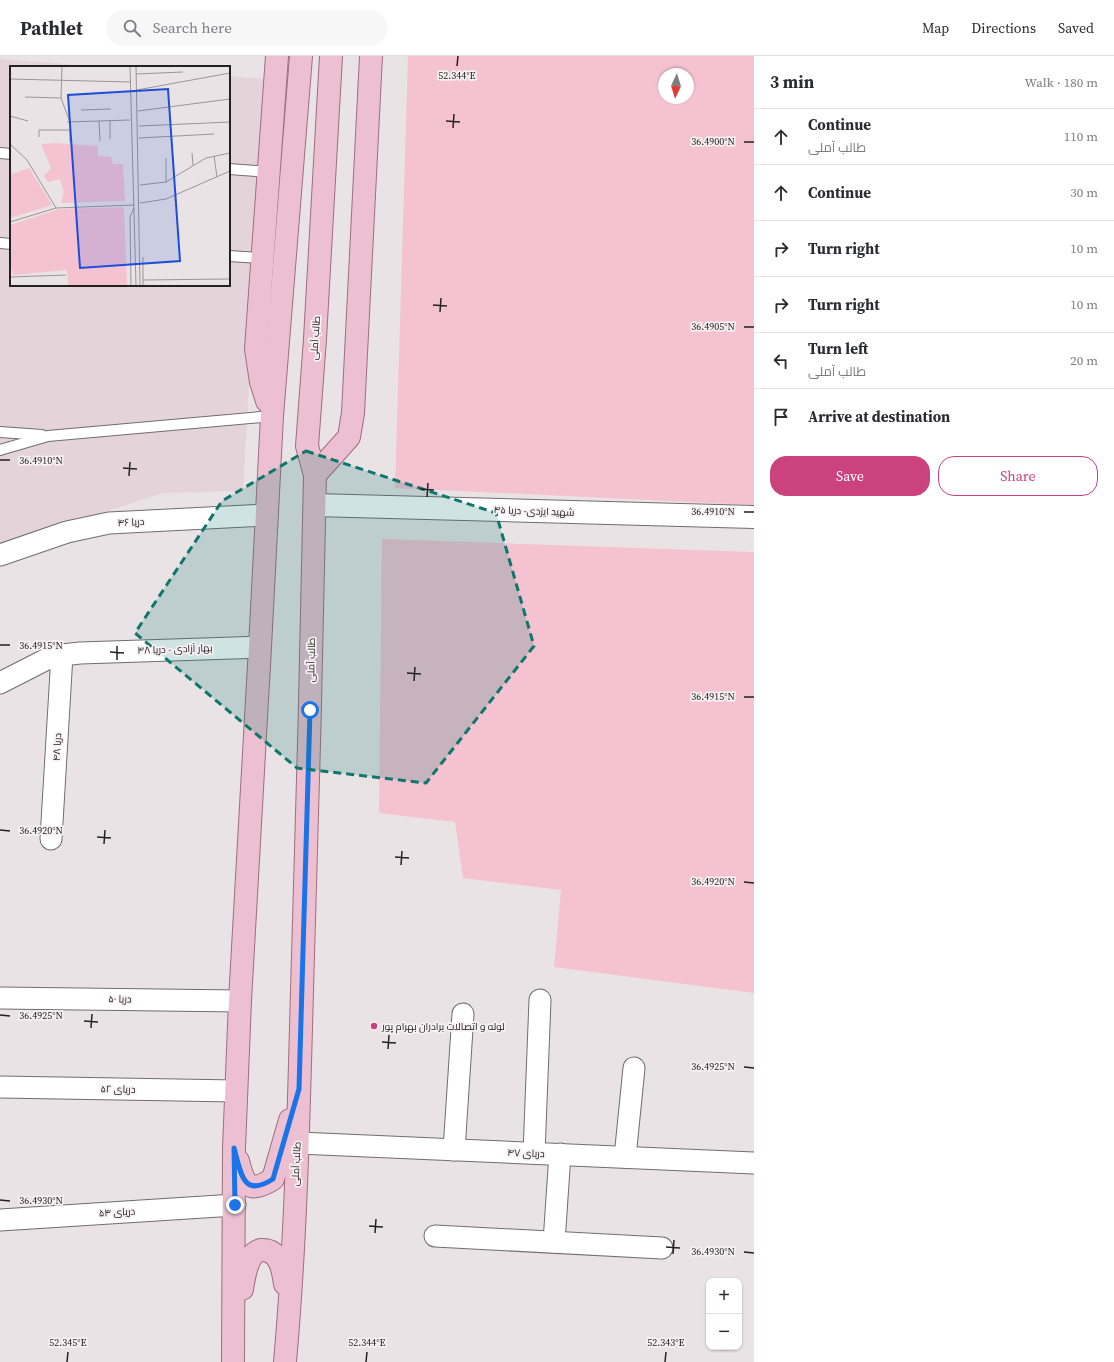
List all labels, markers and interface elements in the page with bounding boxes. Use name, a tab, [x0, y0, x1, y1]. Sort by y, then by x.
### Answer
search box	[107, 10, 387, 46]
text: Pathlet	[20, 15, 83, 41]
icon: search	[121, 17, 143, 39]
text: Search here	[153, 17, 232, 38]
text: Map	[922, 18, 949, 38]
text: Directions	[971, 18, 1036, 38]
text: Saved	[1058, 18, 1094, 38]
inset map	[10, 66, 230, 286]
north arrow	[658, 68, 694, 104]
text: 52.344°E	[438, 69, 476, 82]
text: 3 min	[770, 70, 814, 94]
text: Walk · 180 m	[1025, 74, 1098, 91]
text: Continue	[808, 114, 871, 135]
icon: ahead	[770, 126, 792, 148]
text: 110 m	[1064, 128, 1098, 145]
text: 36.4900°N	[691, 135, 735, 148]
text: طالب آملی	[808, 139, 866, 156]
icon: ahead	[770, 182, 792, 204]
text: Continue	[808, 182, 871, 203]
text: 30 m	[1070, 184, 1098, 201]
icon: right	[770, 238, 792, 260]
text: Turn right	[808, 238, 880, 259]
text: 10 m	[1070, 240, 1098, 257]
icon: right	[770, 294, 792, 316]
text: Turn right	[808, 294, 880, 315]
text: 10 m	[1070, 296, 1098, 313]
street label: طالب آملی	[307, 315, 323, 361]
text: 36.4905°N	[691, 320, 735, 333]
text: Turn left	[808, 338, 868, 359]
icon: left	[770, 350, 792, 372]
text: 20 m	[1070, 352, 1098, 369]
text: طالب آملی	[808, 363, 866, 380]
icon: arrive	[770, 406, 792, 428]
text: Arrive at destination	[808, 406, 950, 427]
text: 36.4910°N	[19, 454, 63, 467]
button: Save	[770, 456, 930, 496]
button: Share	[938, 456, 1098, 496]
street label: شهید ایزدی- دریا ۴۵	[493, 503, 575, 519]
text: 36.4910°N	[691, 505, 735, 518]
street label: دریا ۴۶	[117, 515, 145, 529]
street label: طالب آملی	[304, 638, 318, 682]
text: 36.4915°N	[19, 639, 63, 652]
street label: بهار آزادی - دریا ۴۸	[137, 641, 213, 657]
text: 36.4915°N	[691, 690, 735, 703]
route start	[301, 701, 319, 719]
street label: دریا ۴۸	[50, 732, 64, 761]
text: 36.4920°N	[19, 824, 63, 837]
text: 36.4920°N	[691, 875, 735, 888]
street label: دریا ۵۰	[108, 992, 132, 1006]
text: 36.4925°N	[19, 1009, 63, 1022]
place label: لوله و اتصالات برادران بهرام پور	[381, 1020, 505, 1034]
marker: لوله و اتصالات برادران بهرام پور	[369, 1021, 379, 1031]
text: 36.4925°N	[691, 1060, 735, 1073]
street label: دریای ۵۲	[100, 1082, 136, 1096]
street label: طالب آملی	[288, 1141, 304, 1187]
street label: دریای ۴۷	[507, 1146, 545, 1160]
text: 36.4930°N	[19, 1194, 63, 1207]
route end	[226, 1196, 244, 1214]
street label: دریای ۵۴	[98, 1205, 136, 1219]
text: 36.4930°N	[691, 1245, 735, 1258]
map controls	[706, 1278, 742, 1350]
button: +	[706, 1278, 742, 1314]
button: −	[706, 1314, 742, 1350]
text: 52.345°E	[49, 1336, 87, 1349]
text: 52.344°E	[348, 1336, 386, 1349]
text: 52.343°E	[647, 1336, 685, 1349]

